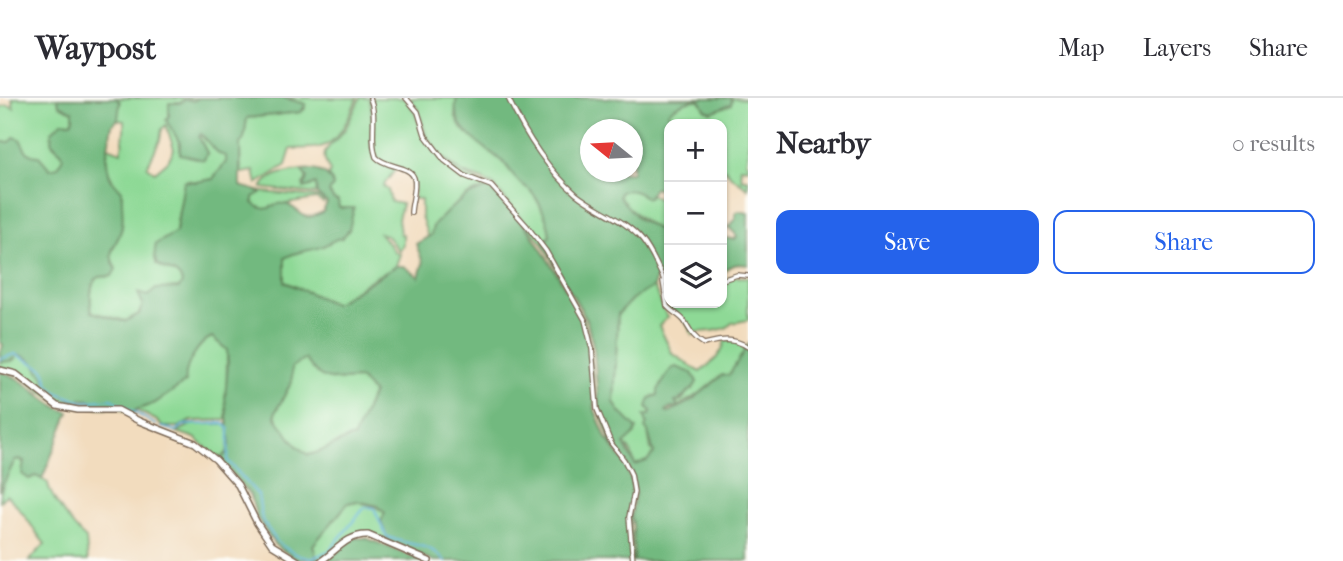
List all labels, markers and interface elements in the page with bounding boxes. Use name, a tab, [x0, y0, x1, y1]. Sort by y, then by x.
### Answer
text: Waypost	[35, 29, 156, 68]
text: Map	[1059, 34, 1105, 62]
text: Layers	[1143, 34, 1211, 62]
text: Share	[1249, 34, 1308, 62]
north arrow	[580, 119, 643, 182]
map controls	[664, 119, 727, 308]
button: +	[664, 119, 727, 182]
text: Nearby	[776, 126, 871, 161]
text: 0 results	[1232, 130, 1315, 157]
button: −	[664, 182, 727, 245]
button: Save	[776, 210, 1039, 274]
button: Share	[1053, 210, 1315, 274]
button: layers	[664, 245, 727, 308]

